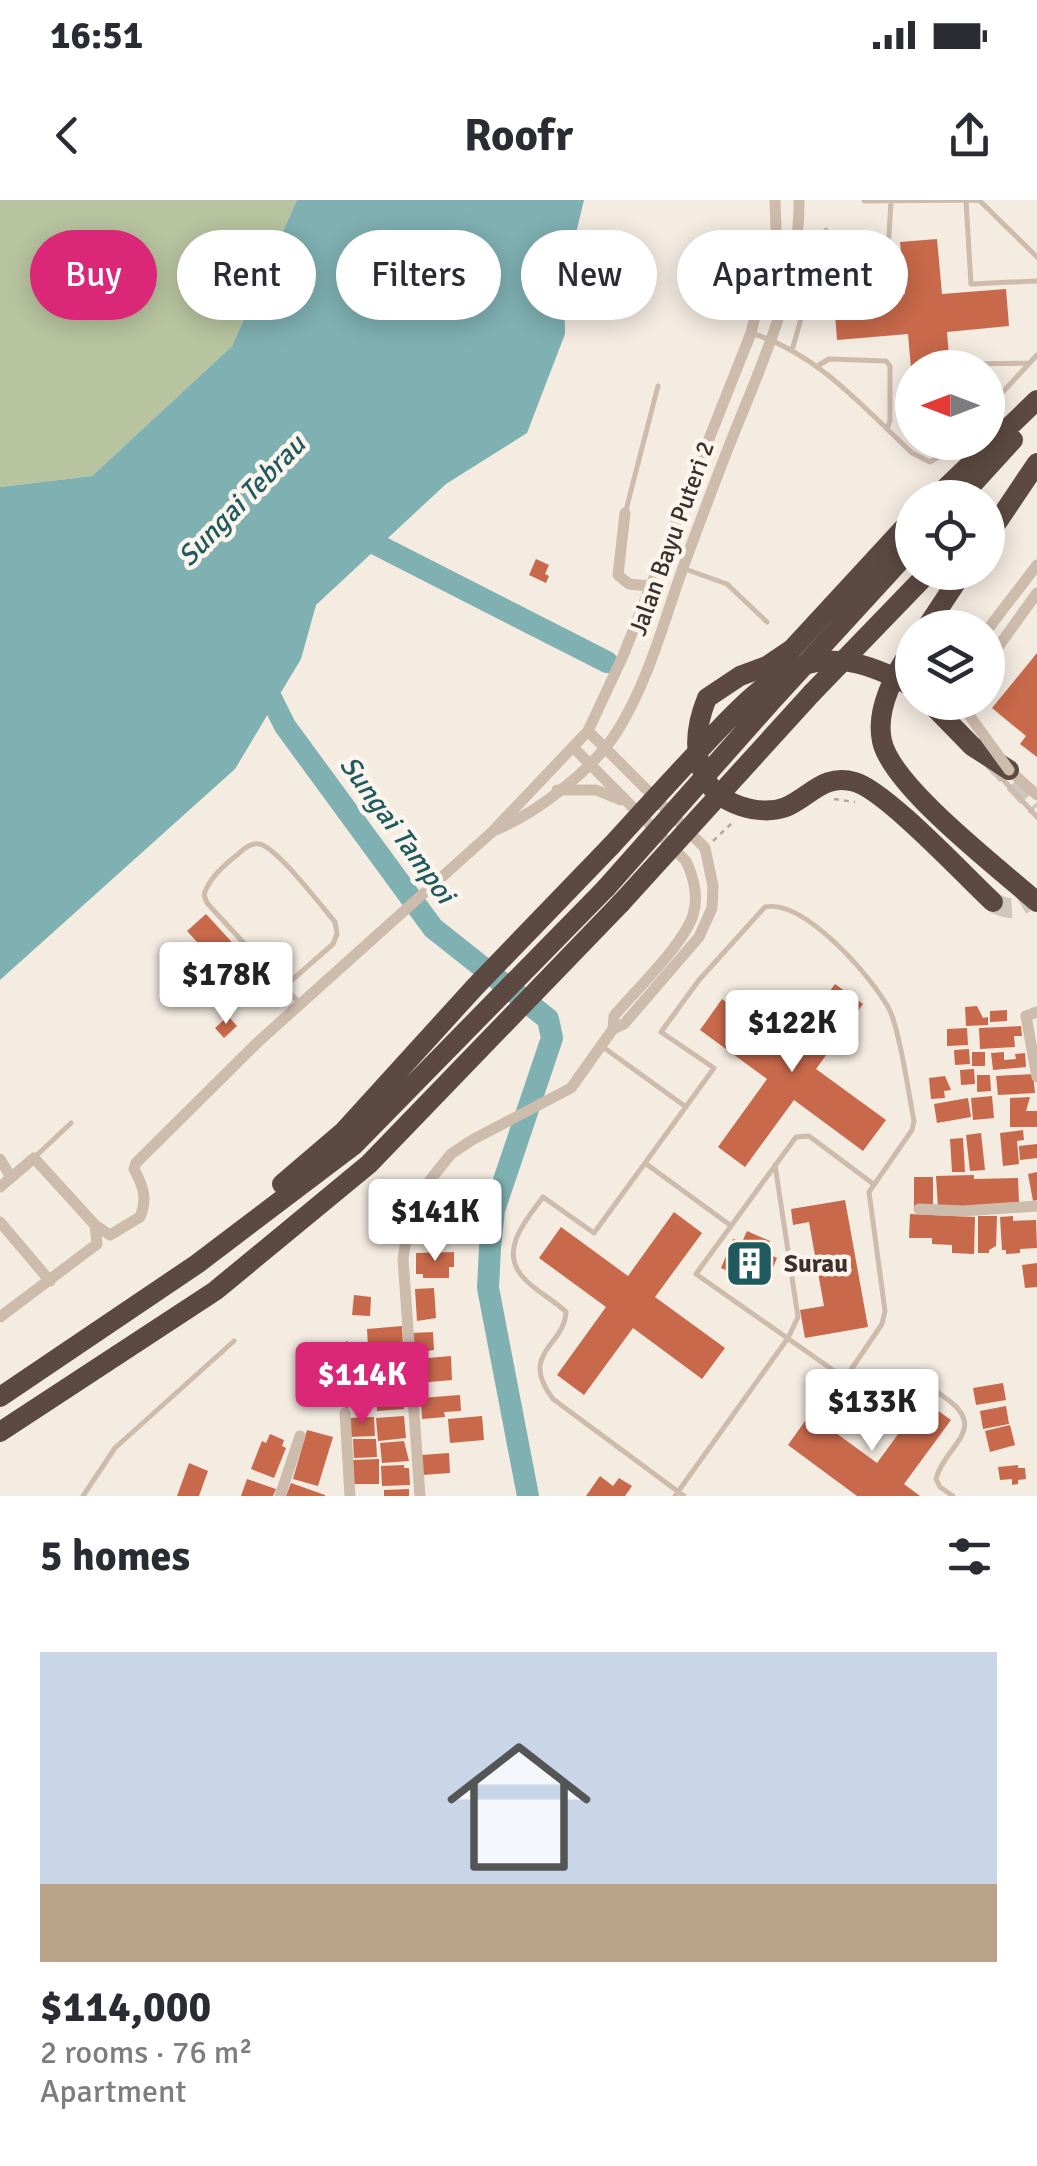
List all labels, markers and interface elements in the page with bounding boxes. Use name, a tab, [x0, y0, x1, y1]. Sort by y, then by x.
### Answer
text: 16:51	[50, 12, 143, 59]
icon: back	[40, 108, 95, 163]
text: Roofr	[464, 108, 573, 163]
icon: share	[942, 108, 997, 163]
chip: Buy	[30, 230, 157, 320]
chip: Rent	[177, 230, 316, 320]
chip: Filters	[336, 230, 501, 320]
chip: New	[521, 230, 657, 320]
chip: Apartment	[677, 230, 908, 320]
north arrow	[895, 350, 1005, 460]
map controls	[895, 350, 1005, 720]
water label: Sungai Tebrau	[171, 427, 314, 573]
street label: Jalan Bayu Puteri 2	[622, 437, 721, 640]
button: locate	[895, 480, 1005, 590]
button: layers	[895, 610, 1005, 720]
water label: Sungai Tampoi	[332, 749, 464, 912]
pin: $178K	[156, 942, 296, 1027]
text: $178K	[182, 955, 270, 994]
pin: $122K	[722, 990, 862, 1075]
text: $122K	[748, 1003, 836, 1042]
pin: $141K	[365, 1179, 505, 1264]
text: $141K	[391, 1192, 479, 1231]
building icon: Surau	[723, 1237, 775, 1289]
place label: Surau	[784, 1248, 848, 1279]
pin: $114K	[292, 1342, 432, 1427]
text: $114K	[318, 1355, 406, 1394]
pin: $133K	[802, 1369, 942, 1454]
text: $133K	[828, 1382, 916, 1421]
icon: filters	[942, 1529, 997, 1584]
text: 5 homes	[40, 1531, 190, 1582]
icon: home	[429, 1717, 609, 1897]
text: $114,000	[40, 1982, 211, 2033]
text: 2 rooms · 76 m²	[40, 2033, 253, 2072]
text: Apartment	[40, 2072, 187, 2111]

